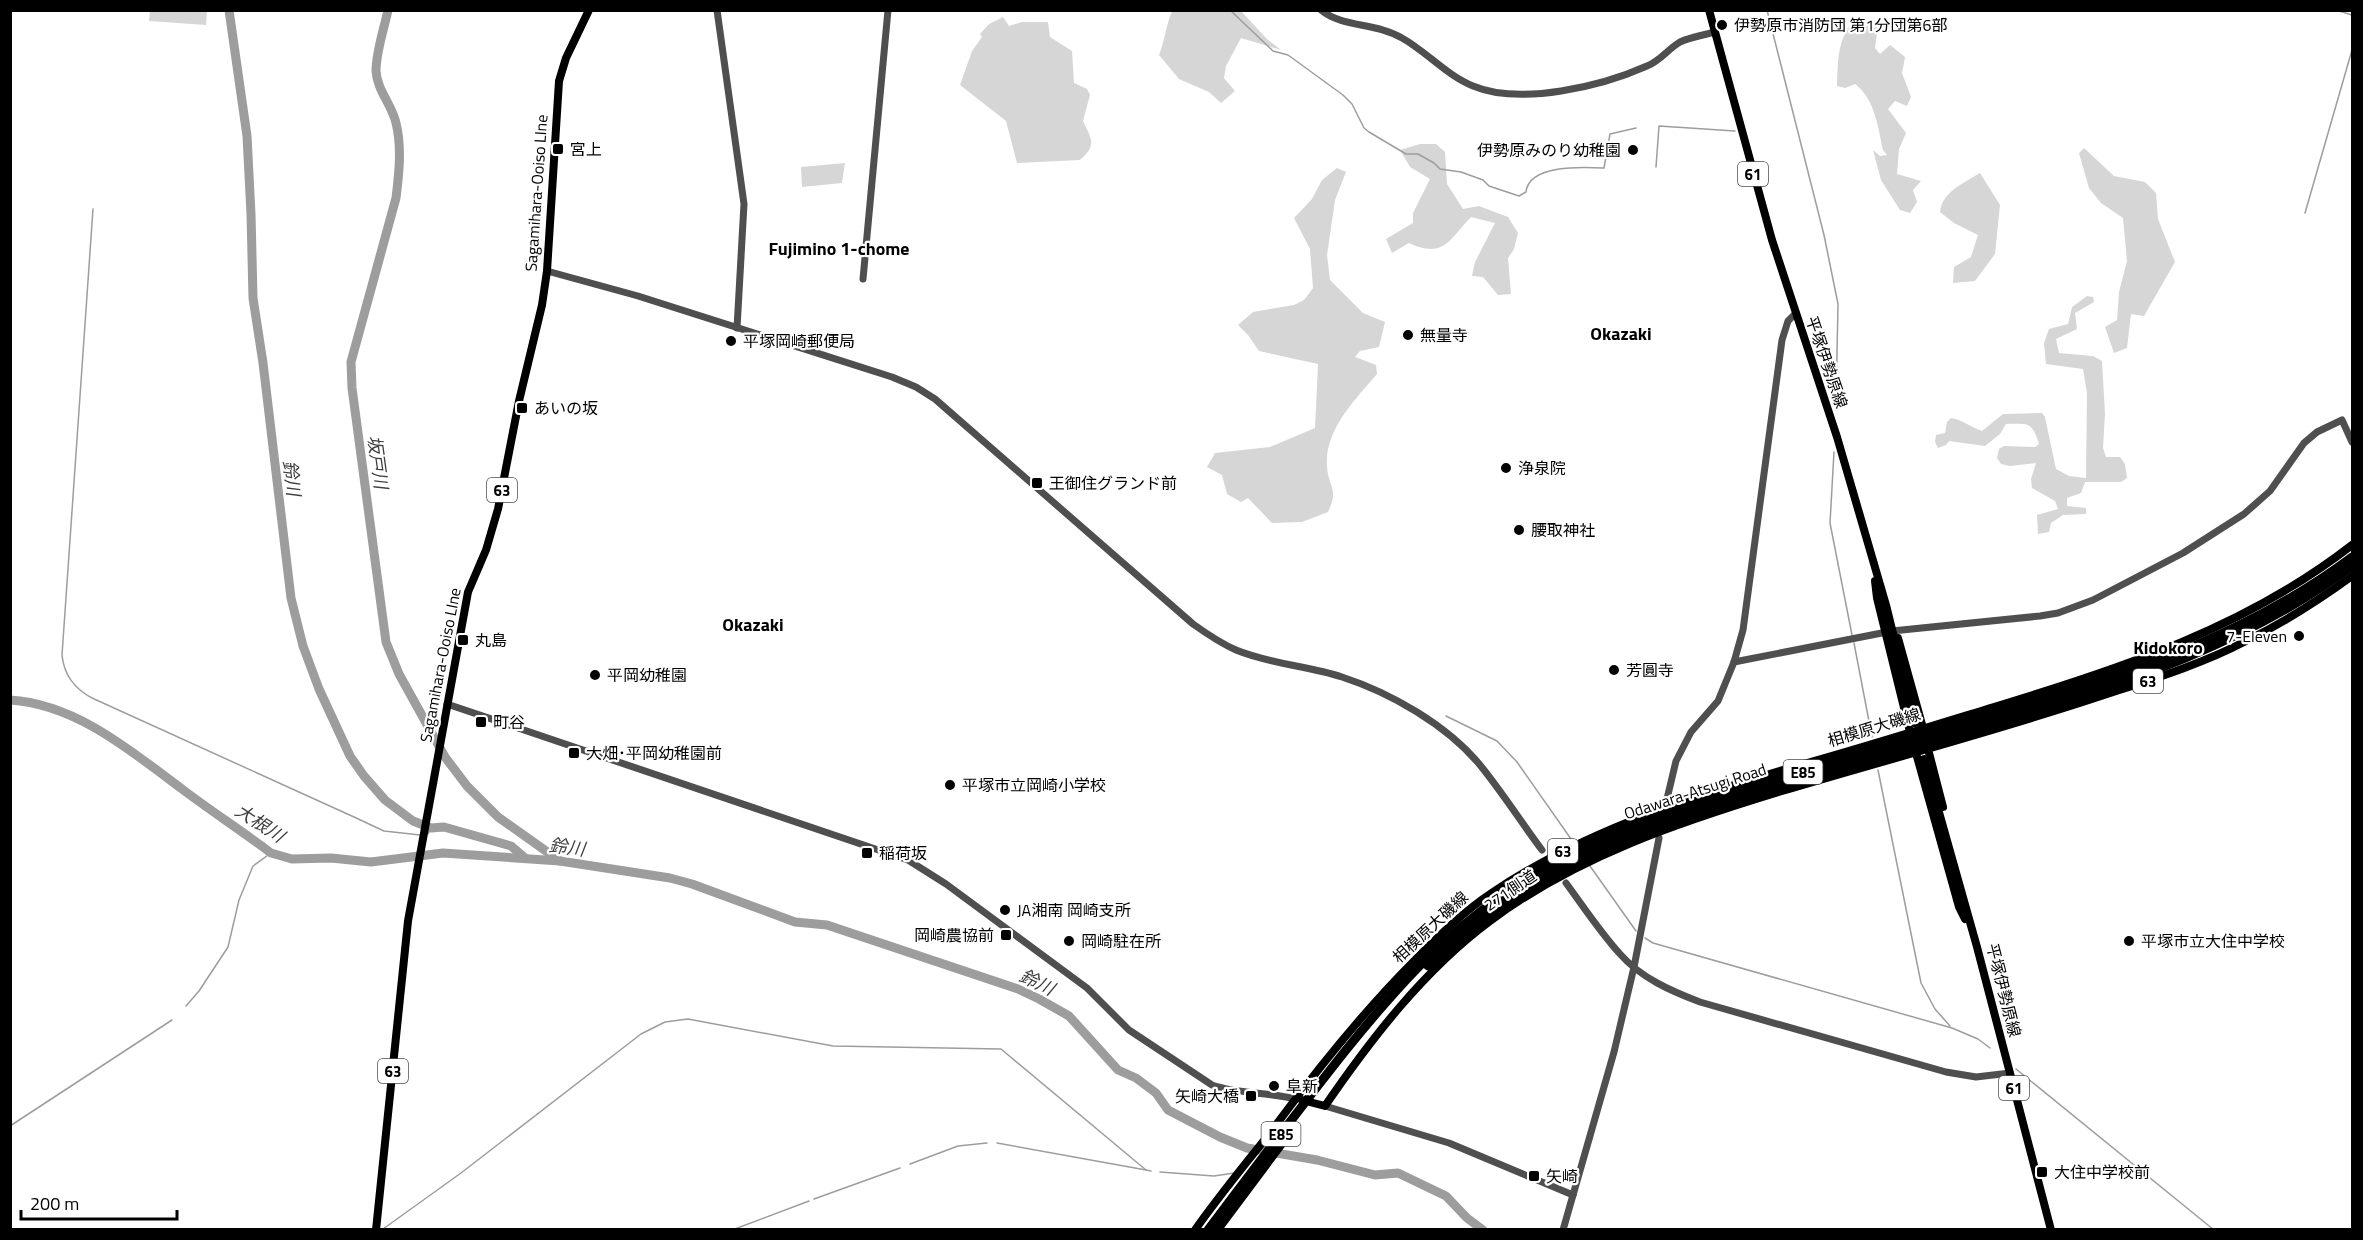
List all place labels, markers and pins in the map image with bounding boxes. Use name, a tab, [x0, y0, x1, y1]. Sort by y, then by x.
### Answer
place label: 伊勢原市消防団 第1分団第6部	[1734, 13, 1947, 37]
marker: 伊勢原市消防団 第1分団第6部	[1715, 18, 1729, 32]
place label: 宮上	[570, 137, 602, 161]
place label: 伊勢原みのり幼稚園	[1477, 138, 1621, 162]
marker: 宮上	[551, 142, 565, 156]
marker: 伊勢原みのり幼稚園	[1626, 143, 1640, 157]
place label: 無量寺	[1420, 323, 1468, 347]
marker: 無量寺	[1401, 328, 1415, 342]
place label: 平塚岡崎郵便局	[743, 329, 855, 353]
marker: 平塚岡崎郵便局	[724, 334, 738, 348]
place label: あいの坂	[534, 396, 598, 420]
marker: あいの坂	[515, 401, 529, 415]
place label: 浄泉院	[1518, 456, 1566, 480]
marker: 浄泉院	[1499, 461, 1513, 475]
place label: 王御住グランド前	[1049, 471, 1177, 495]
marker: 王御住グランド前	[1030, 476, 1044, 490]
place label: 腰取神社	[1531, 518, 1595, 542]
marker: 腰取神社	[1512, 523, 1526, 537]
place label: 7-Eleven	[2226, 624, 2287, 648]
place label: 丸島	[475, 628, 507, 652]
marker: 7-Eleven	[2292, 629, 2306, 643]
marker: 丸島	[456, 633, 470, 647]
place label: 芳圓寺	[1626, 658, 1674, 682]
place label: 平岡幼稚園	[607, 663, 687, 687]
marker: 芳圓寺	[1607, 663, 1621, 677]
marker: 平岡幼稚園	[588, 668, 602, 682]
place label: 町谷	[493, 710, 525, 734]
marker: 町谷	[474, 715, 488, 729]
place label: 大畑･平岡幼稚園前	[586, 741, 722, 765]
marker: 大畑･平岡幼稚園前	[567, 746, 581, 760]
place label: 平塚市立岡崎小学校	[962, 773, 1106, 797]
marker: 平塚市立岡崎小学校	[943, 778, 957, 792]
place label: 稲荷坂	[879, 841, 927, 865]
marker: 稲荷坂	[860, 846, 874, 860]
place label: JA湘南 岡崎支所	[1017, 898, 1131, 922]
marker: JA湘南 岡崎支所	[998, 903, 1012, 917]
place label: 岡崎農協前	[914, 923, 994, 947]
marker: 岡崎農協前	[999, 928, 1013, 942]
place label: 岡崎駐在所	[1081, 929, 1161, 953]
place label: 平塚市立大住中学校	[2141, 929, 2285, 953]
marker: 岡崎駐在所	[1062, 934, 1076, 948]
marker: 平塚市立大住中学校	[2122, 934, 2136, 948]
place label: 阜新	[1286, 1074, 1318, 1098]
marker: 阜新	[1267, 1079, 1281, 1093]
place label: 矢崎大橋	[1175, 1084, 1239, 1108]
marker: 矢崎大橋	[1244, 1089, 1258, 1103]
place label: 大住中学校前	[2054, 1160, 2150, 1184]
place label: 矢崎	[1546, 1164, 1578, 1188]
marker: 大住中学校前	[2035, 1165, 2049, 1179]
marker: 矢崎	[1527, 1169, 1541, 1183]

